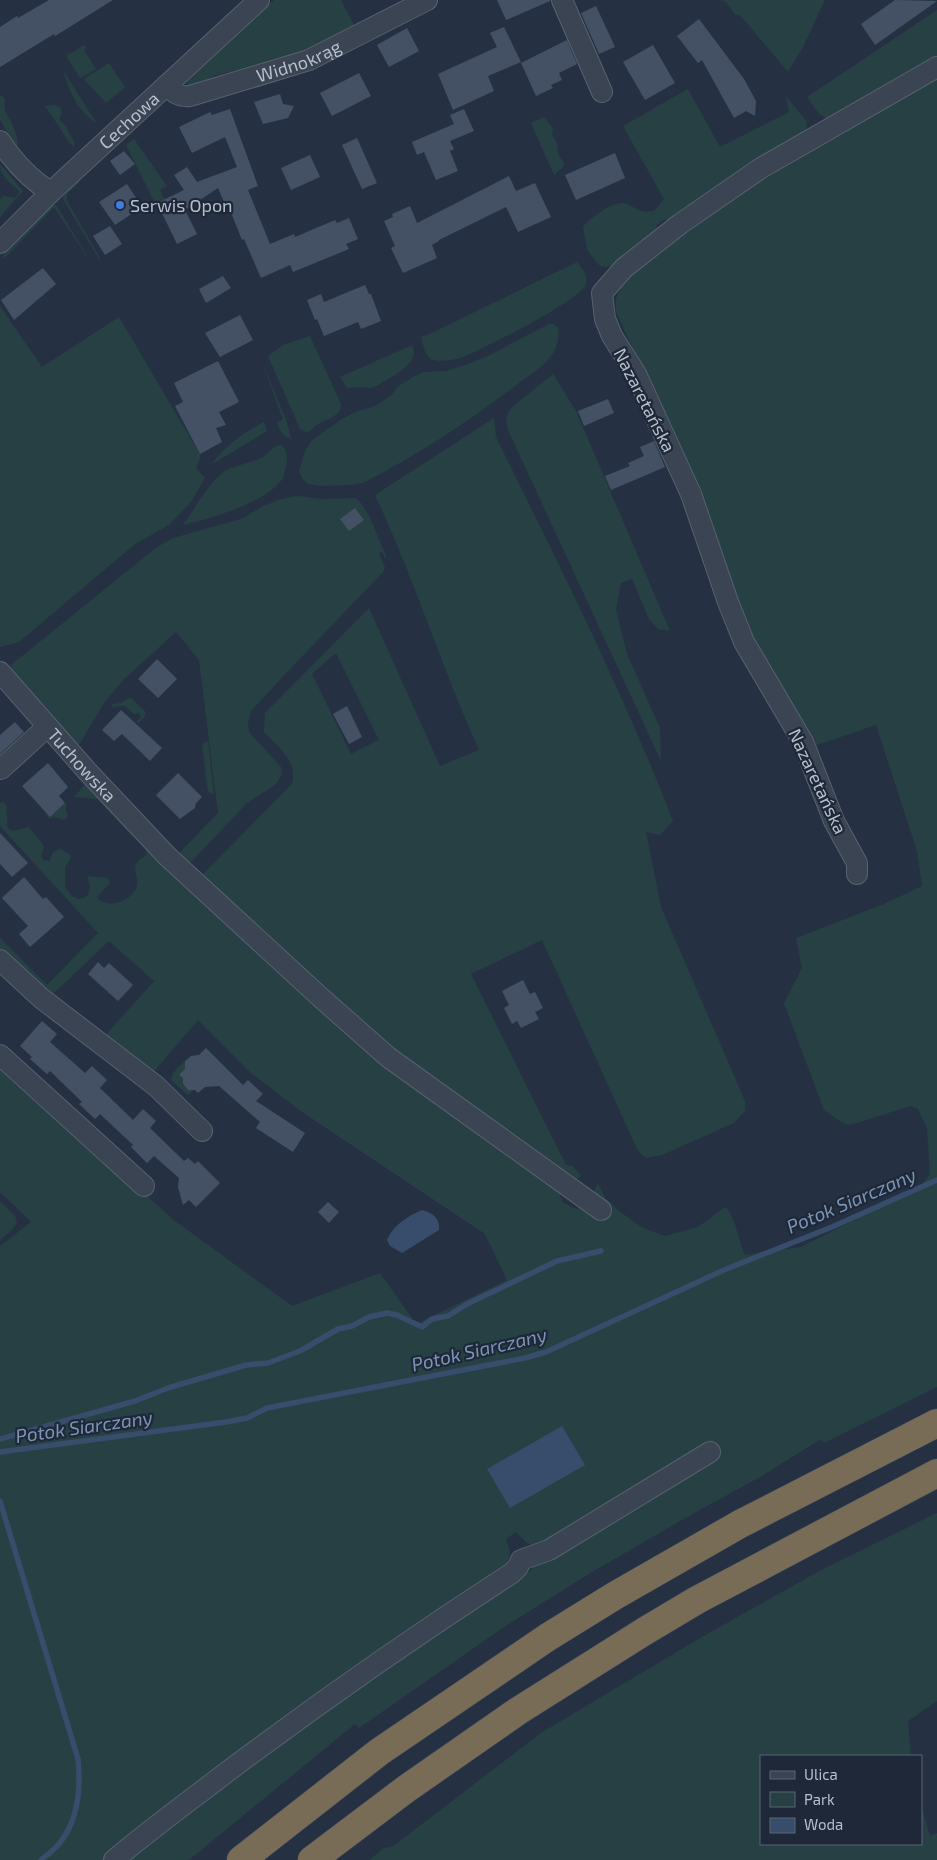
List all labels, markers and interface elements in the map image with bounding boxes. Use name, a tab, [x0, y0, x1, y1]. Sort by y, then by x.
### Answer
street label: Widnokrąg	[254, 35, 345, 86]
street label: Cechowa	[94, 87, 163, 153]
place label: Serwis Opon	[130, 194, 233, 216]
marker: Serwis Opon	[114, 199, 126, 211]
street label: Nazaretańska	[609, 344, 681, 456]
street label: Tuchowska	[43, 723, 121, 806]
street label: Nazaretańska	[784, 725, 852, 837]
water label: Potok Siarczany	[783, 1162, 920, 1239]
water label: Potok Siarczany	[409, 1322, 549, 1377]
water label: Potok Siarczany	[14, 1405, 154, 1448]
legend	[760, 1755, 922, 1845]
text: Ulica	[804, 1765, 838, 1783]
text: Park	[804, 1790, 835, 1808]
text: Woda	[804, 1815, 843, 1833]

